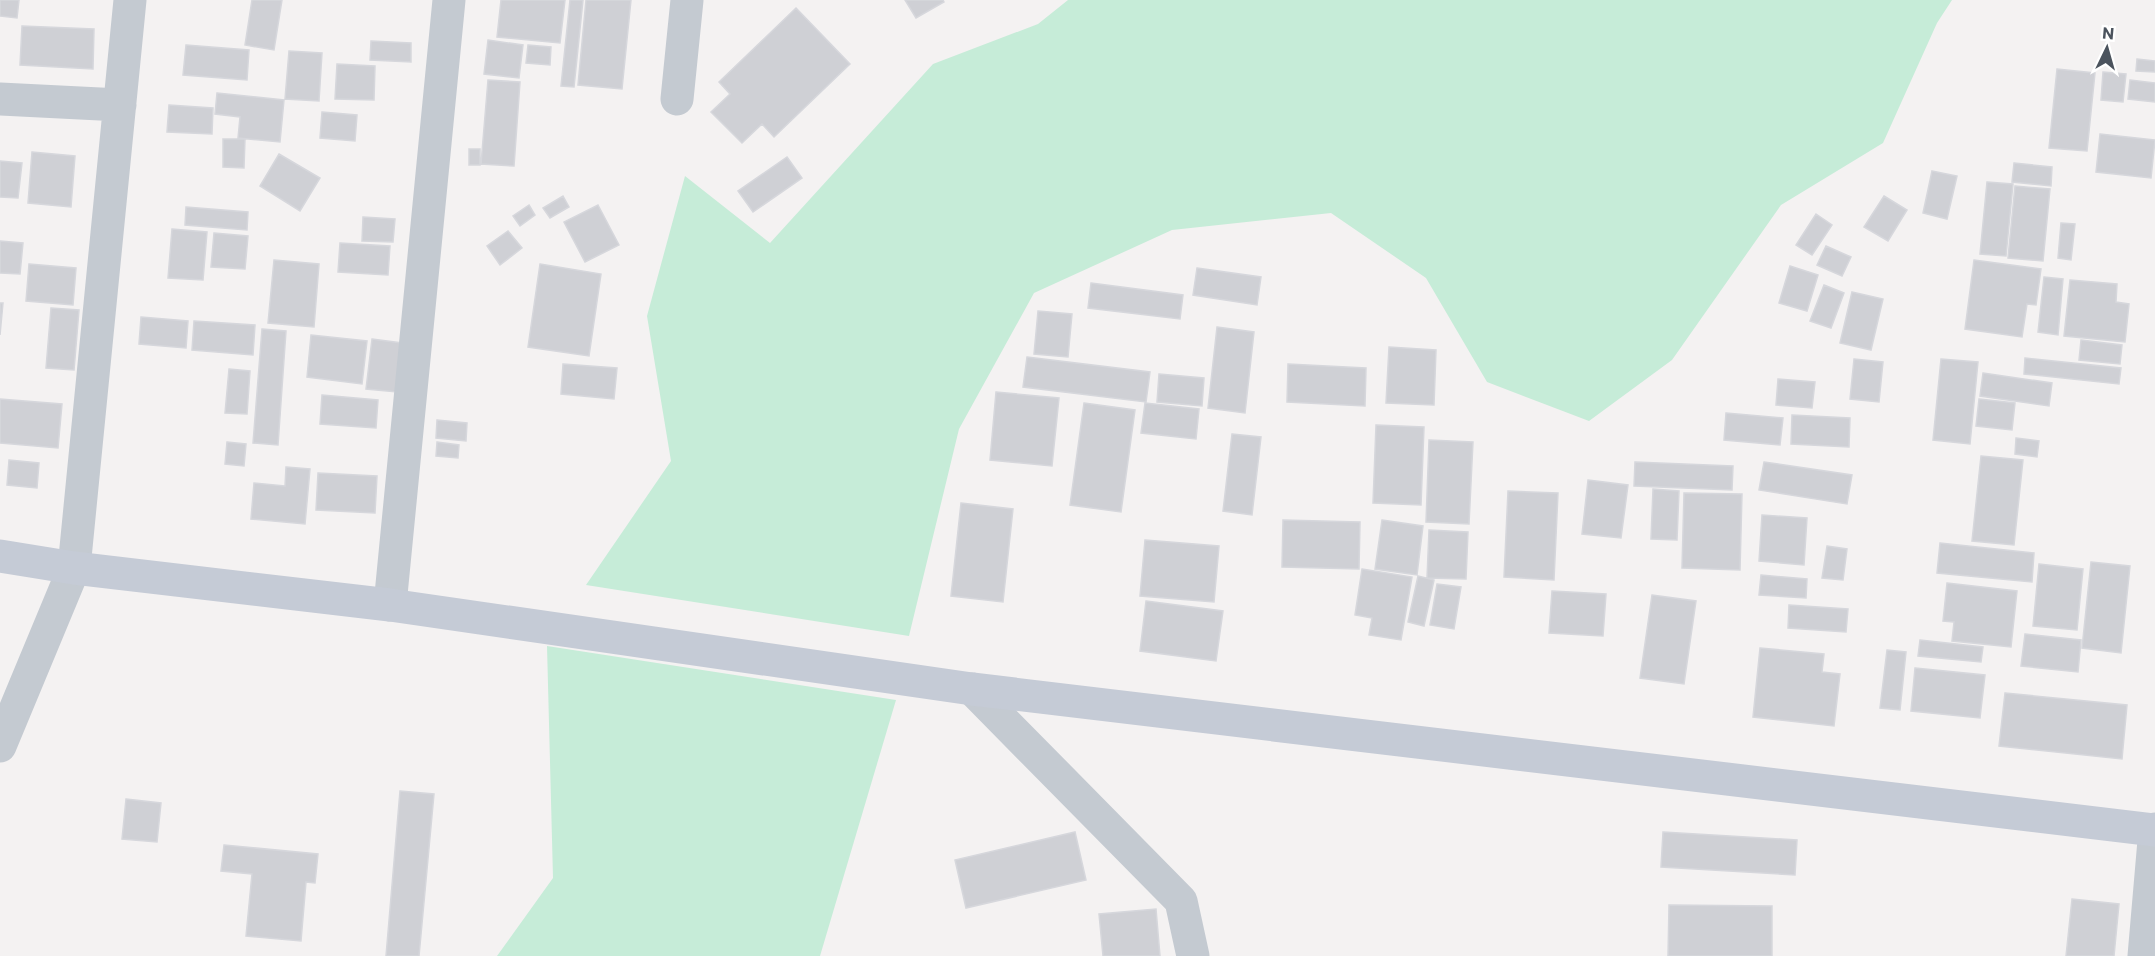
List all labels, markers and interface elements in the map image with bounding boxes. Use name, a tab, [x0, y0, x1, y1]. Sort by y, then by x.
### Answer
north arrow	[2077, 18, 2137, 78]
text: N	[2102, 23, 2115, 43]

